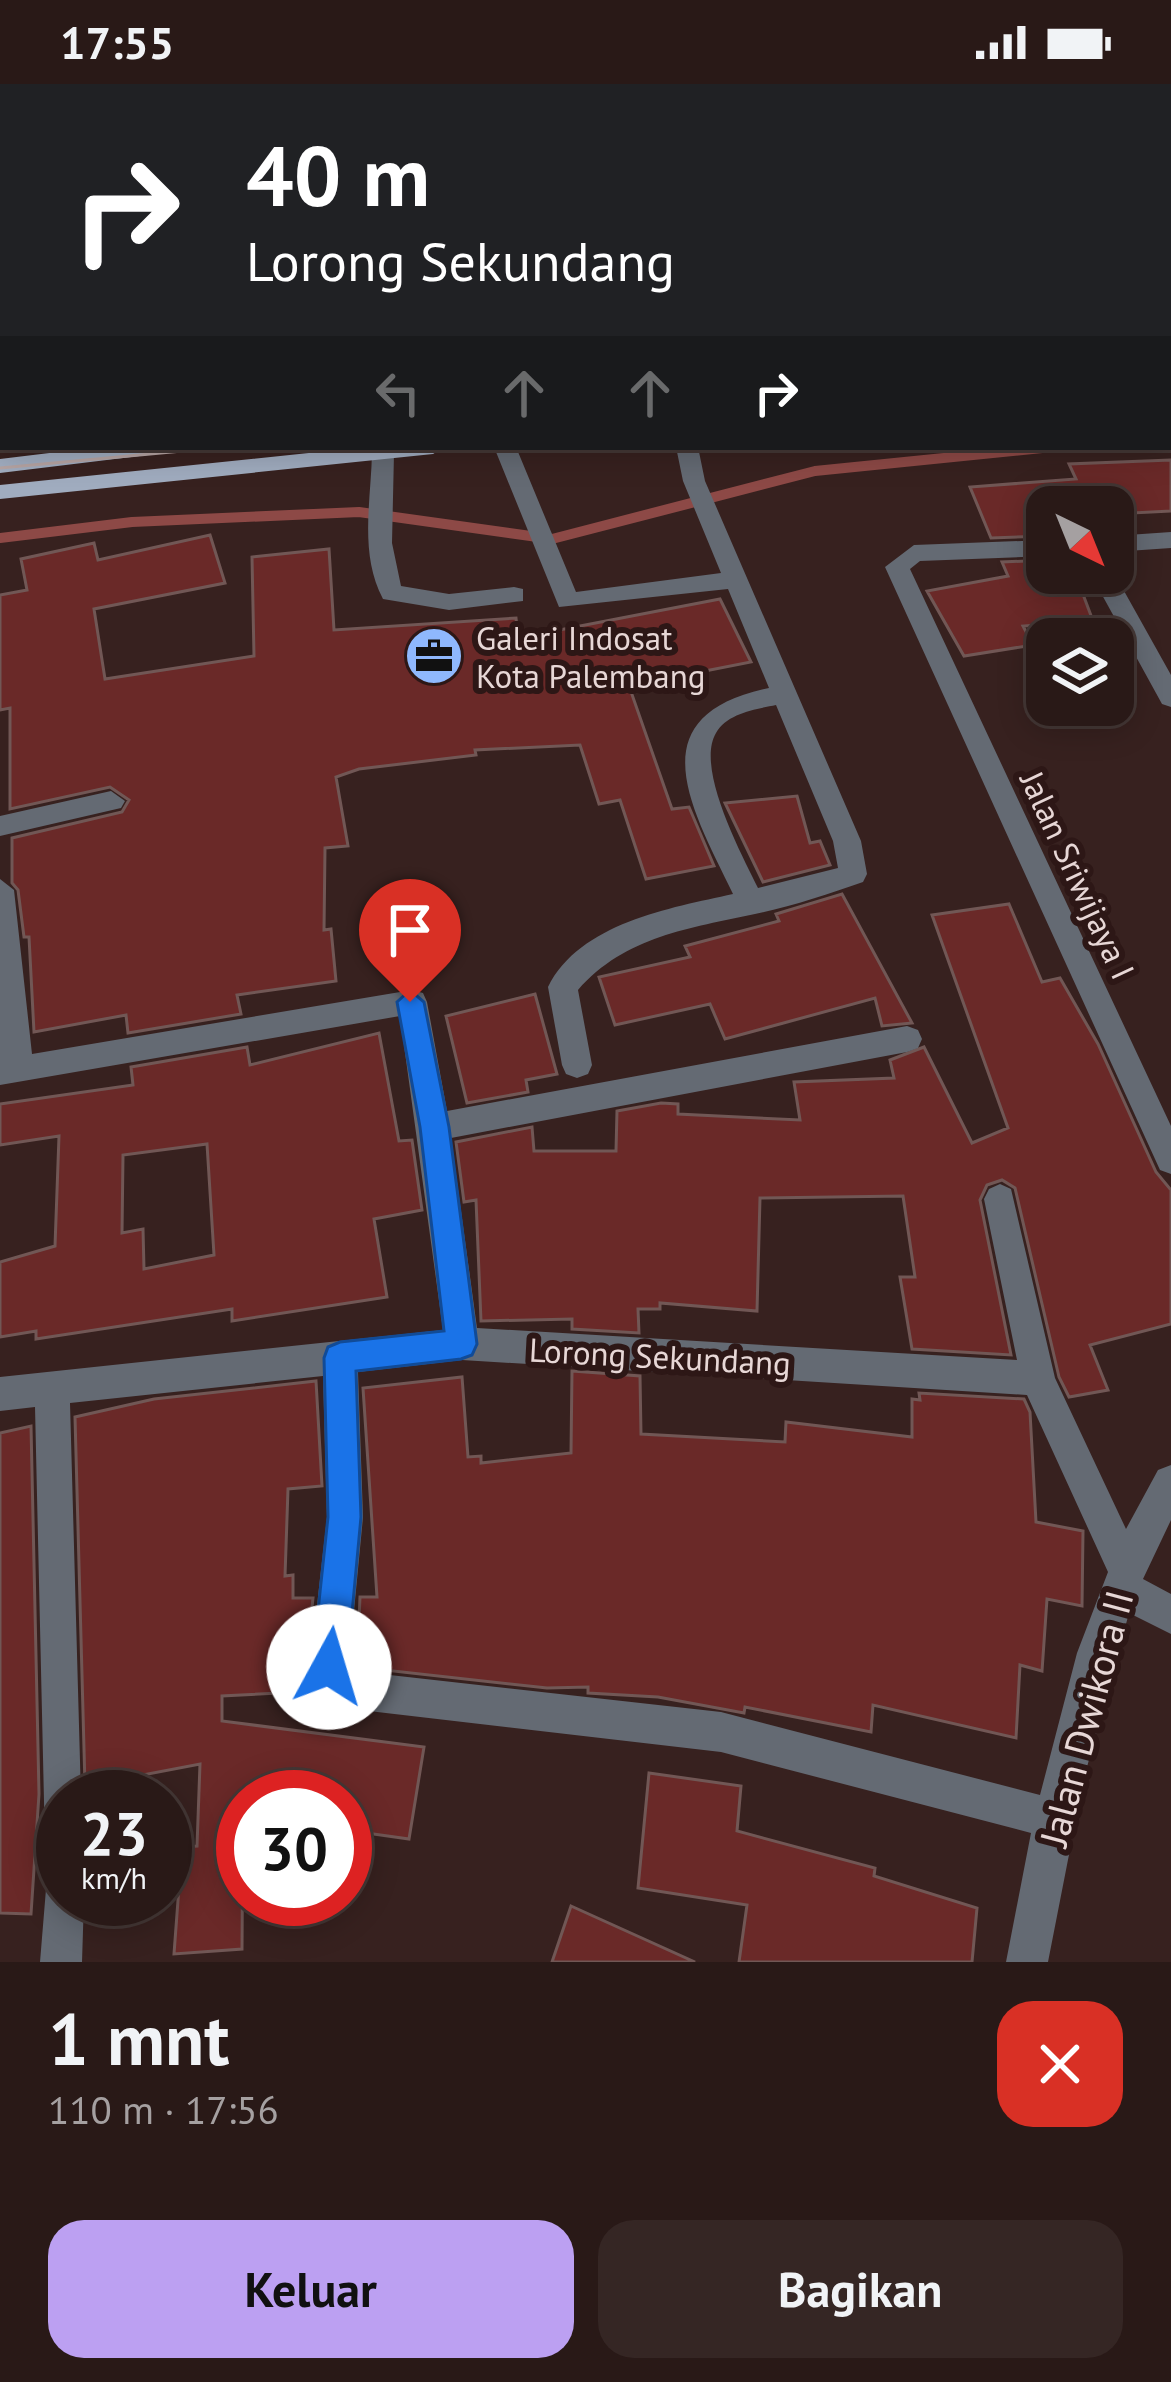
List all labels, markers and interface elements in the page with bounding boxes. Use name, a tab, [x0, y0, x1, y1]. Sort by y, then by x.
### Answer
text: 17:55	[60, 13, 174, 71]
text: 40 m	[246, 120, 430, 229]
icon: right	[48, 132, 204, 288]
text: Lorong Sekundang	[246, 226, 675, 296]
icon: left	[365, 360, 431, 426]
icon: ahead	[491, 360, 557, 426]
icon: ahead	[617, 360, 683, 426]
icon: right	[743, 360, 809, 426]
north arrow	[1026, 486, 1134, 594]
map controls	[1026, 486, 1134, 726]
place label: Galeri Indosat Kota Palembang	[476, 616, 705, 697]
button: layers	[1026, 618, 1134, 726]
office icon: Galeri Indosat Kota Palembang	[403, 625, 465, 687]
street label: Jalan Sriwijaya I	[1010, 762, 1145, 986]
pin	[359, 879, 461, 1002]
icon: arrive	[377, 897, 443, 963]
street label: Lorong Sekundang	[528, 1328, 792, 1384]
street label: Jalan Dwikora II	[1027, 1585, 1145, 1853]
position arrow	[266, 1604, 392, 1730]
speed limit sign: 30	[216, 1770, 372, 1926]
text: 23	[80, 1794, 148, 1872]
text: km/h	[81, 1858, 147, 1897]
text: 1 mnt	[48, 1992, 229, 2085]
button: close	[997, 2001, 1123, 2127]
text: 110 m · 17:56	[48, 2084, 279, 2135]
button: Keluar	[48, 2220, 574, 2358]
button: Bagikan	[598, 2220, 1123, 2358]

